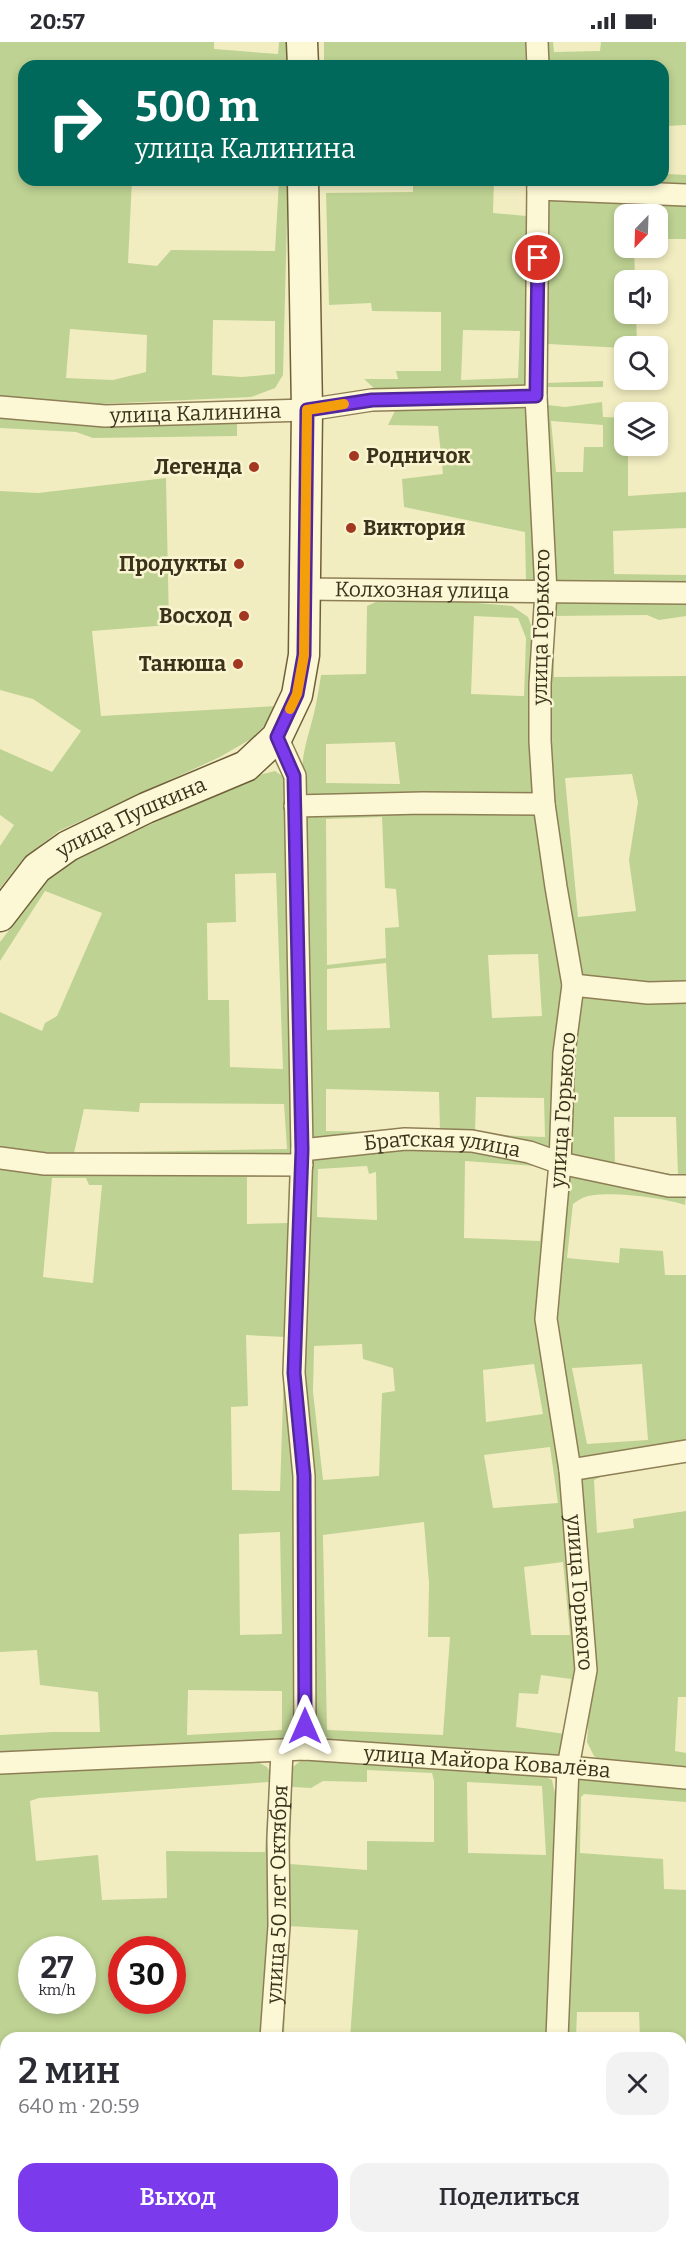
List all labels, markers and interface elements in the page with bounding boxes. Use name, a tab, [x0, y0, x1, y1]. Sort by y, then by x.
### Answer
text: 20:57	[30, 8, 85, 35]
text: 500 m	[135, 82, 259, 132]
icon: right	[36, 84, 114, 162]
text: улица Калинина	[135, 133, 355, 165]
north arrow	[614, 204, 668, 258]
map controls	[614, 204, 668, 456]
pin	[512, 232, 563, 283]
icon: arrive	[521, 241, 554, 274]
button: sound	[614, 270, 668, 324]
button: search	[614, 336, 668, 390]
street label: улица Калинина	[108, 398, 282, 429]
button: layers	[614, 402, 668, 456]
place label: Родничок	[366, 443, 471, 469]
marker: Родничок	[347, 449, 361, 463]
place label: Легенда	[154, 454, 242, 480]
marker: Легенда	[247, 460, 261, 474]
place label: Виктория	[363, 515, 465, 541]
marker: Виктория	[344, 521, 358, 535]
street label: улица Горького	[527, 549, 555, 706]
place label: Продукты	[119, 551, 227, 577]
marker: Продукты	[232, 557, 246, 571]
street label: Колхозная улица	[335, 576, 510, 604]
place label: Восход	[159, 603, 232, 629]
marker: Восход	[237, 609, 251, 623]
place label: Танюша	[139, 651, 226, 677]
marker: Танюша	[231, 657, 245, 671]
street label: улица Пушкина	[50, 771, 210, 864]
street label: улица Горького	[545, 1031, 581, 1190]
street label: Братская улица	[362, 1125, 523, 1163]
street label: улица Горького	[561, 1513, 599, 1671]
position arrow	[273, 1694, 337, 1758]
street label: улица Майора Ковалёва	[362, 1740, 612, 1784]
street label: улица 50 лет Октября	[260, 1784, 293, 2006]
speed limit sign: 30	[108, 1936, 186, 2014]
text: 27	[41, 1950, 73, 1986]
text: km/h	[38, 1981, 76, 1999]
text: 2 мин	[18, 2049, 120, 2093]
button: close	[606, 2052, 669, 2115]
text: 640 m · 20:59	[18, 2094, 140, 2118]
button: Выход	[18, 2163, 338, 2232]
button: Поделиться	[350, 2163, 669, 2232]

